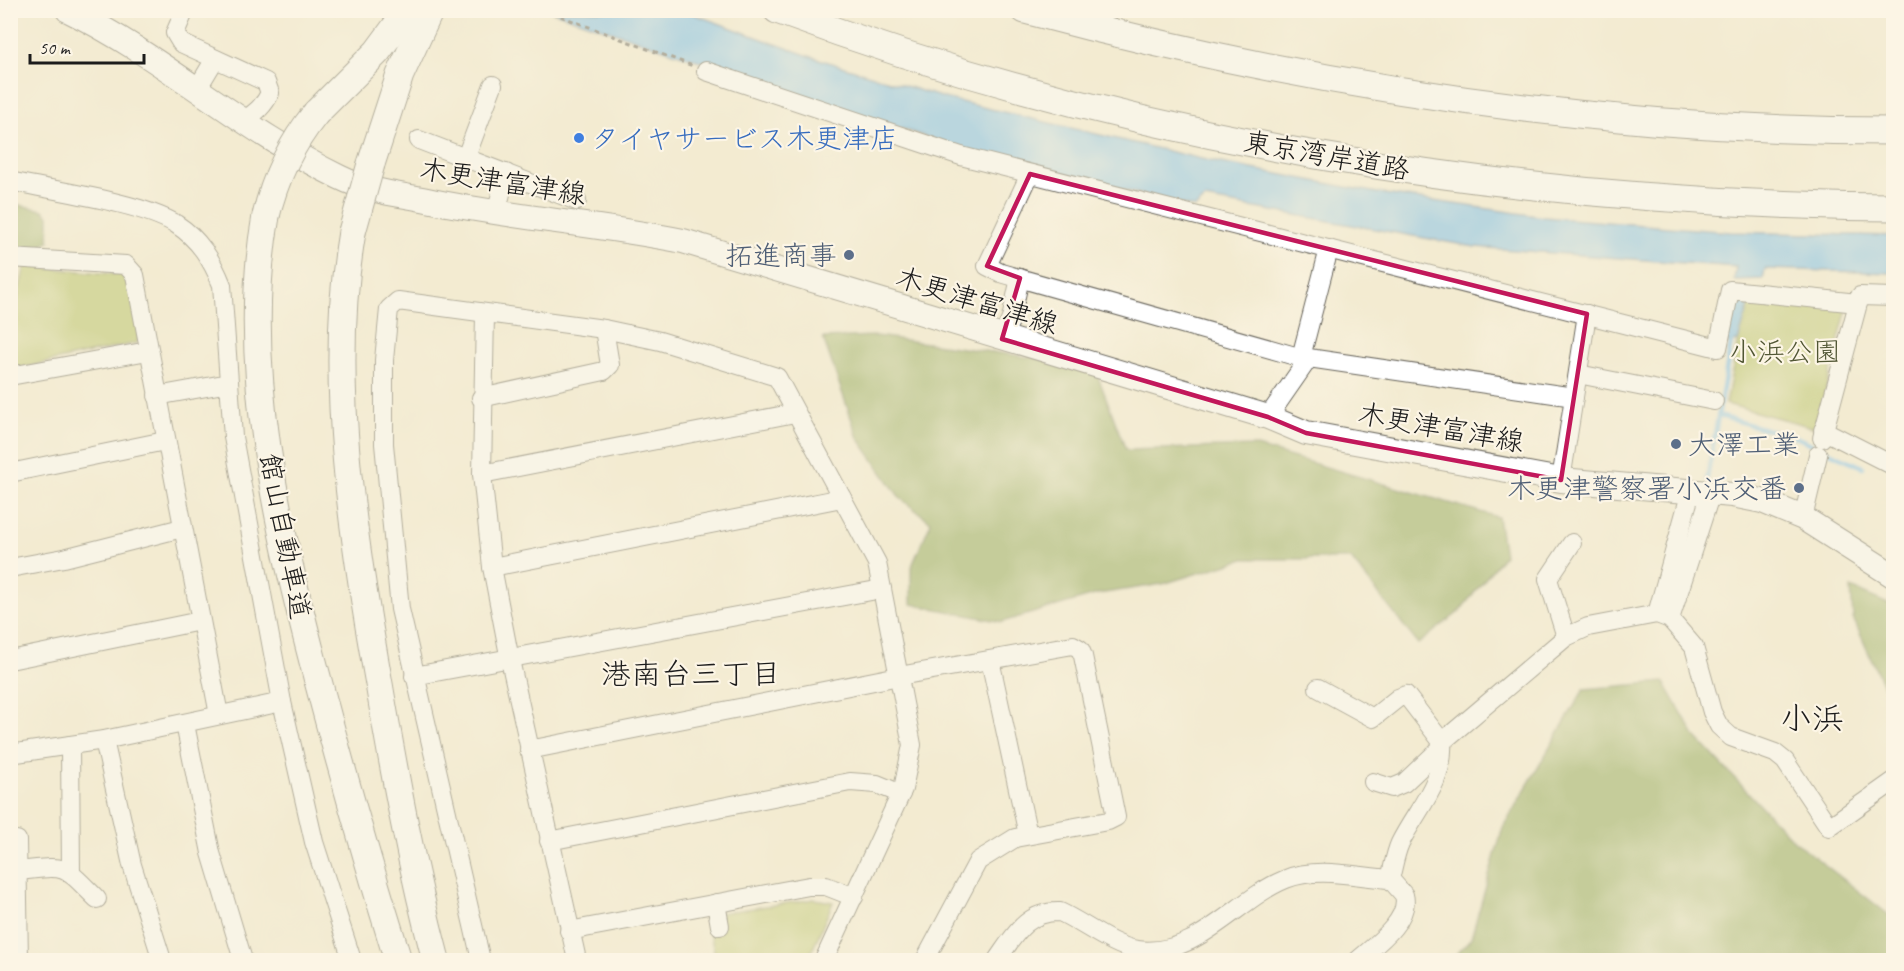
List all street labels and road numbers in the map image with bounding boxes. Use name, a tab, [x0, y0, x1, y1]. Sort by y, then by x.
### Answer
street label: 東京湾岸道路	[1241, 124, 1413, 187]
street label: 木更津富津線	[417, 151, 589, 212]
street label: 木更津富津線	[891, 259, 1062, 342]
street label: 木更津富津線	[1355, 396, 1527, 459]
street label: 館山自動車道	[252, 450, 319, 622]

